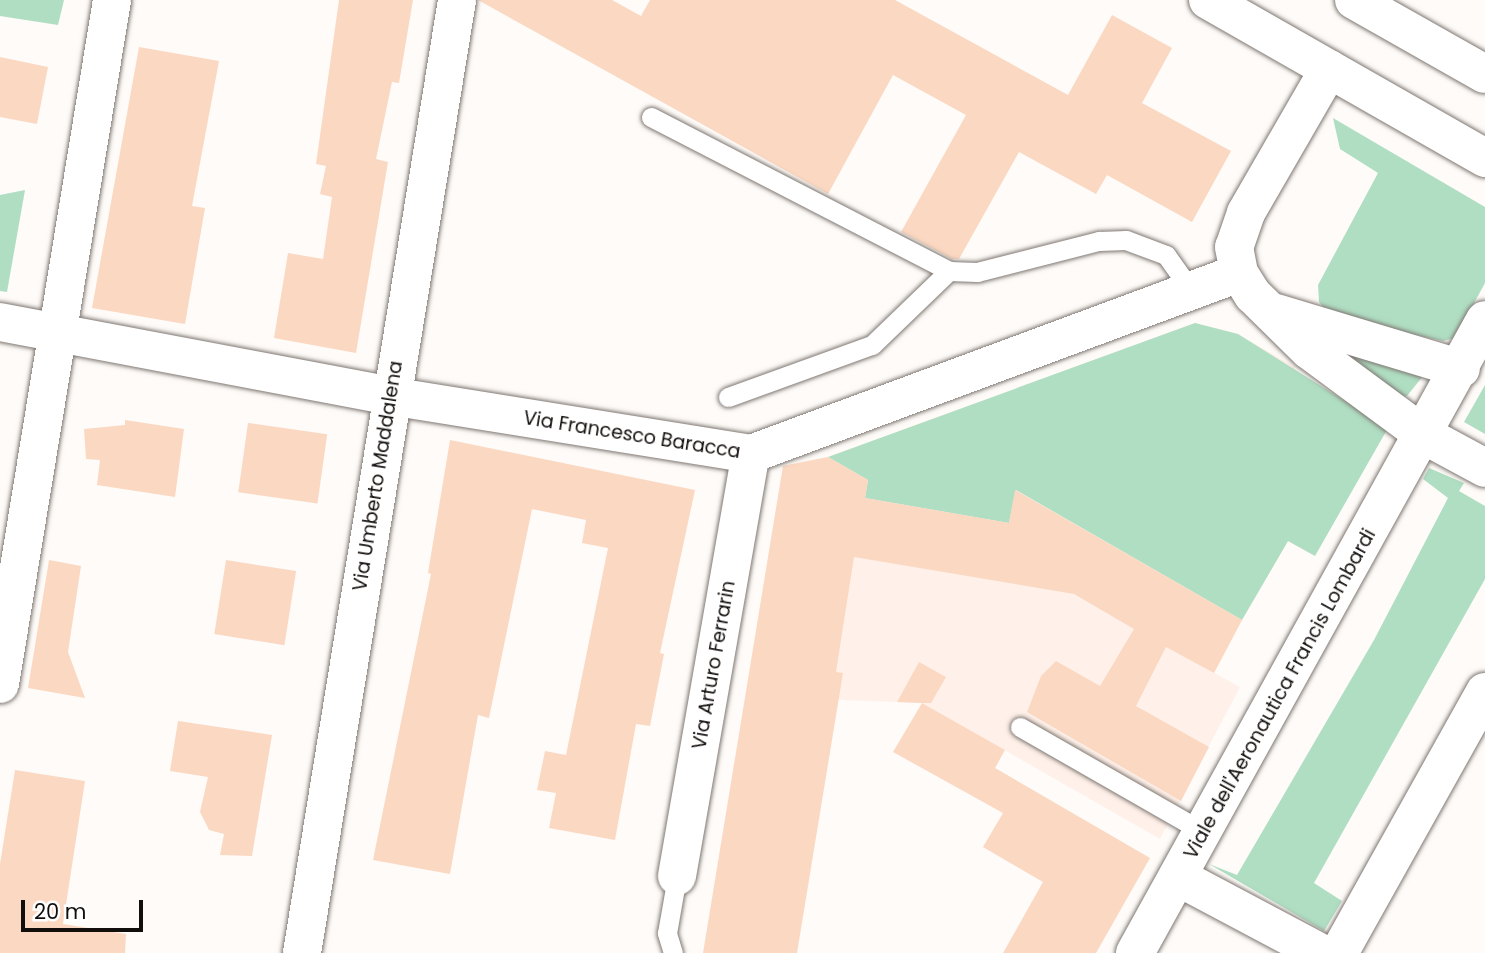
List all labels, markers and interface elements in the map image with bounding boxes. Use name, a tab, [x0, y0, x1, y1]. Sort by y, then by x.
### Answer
street label: Via Umberto Maddalena	[349, 359, 407, 593]
street label: Via Francesco Baracca	[522, 407, 742, 463]
street label: Viale dell'Aeronautica Francis Lombardi	[1179, 525, 1381, 863]
street label: Via Arturo Ferrarin	[688, 579, 740, 751]
scale bar	[24, 886, 147, 930]
text: 20 m	[34, 897, 87, 926]

